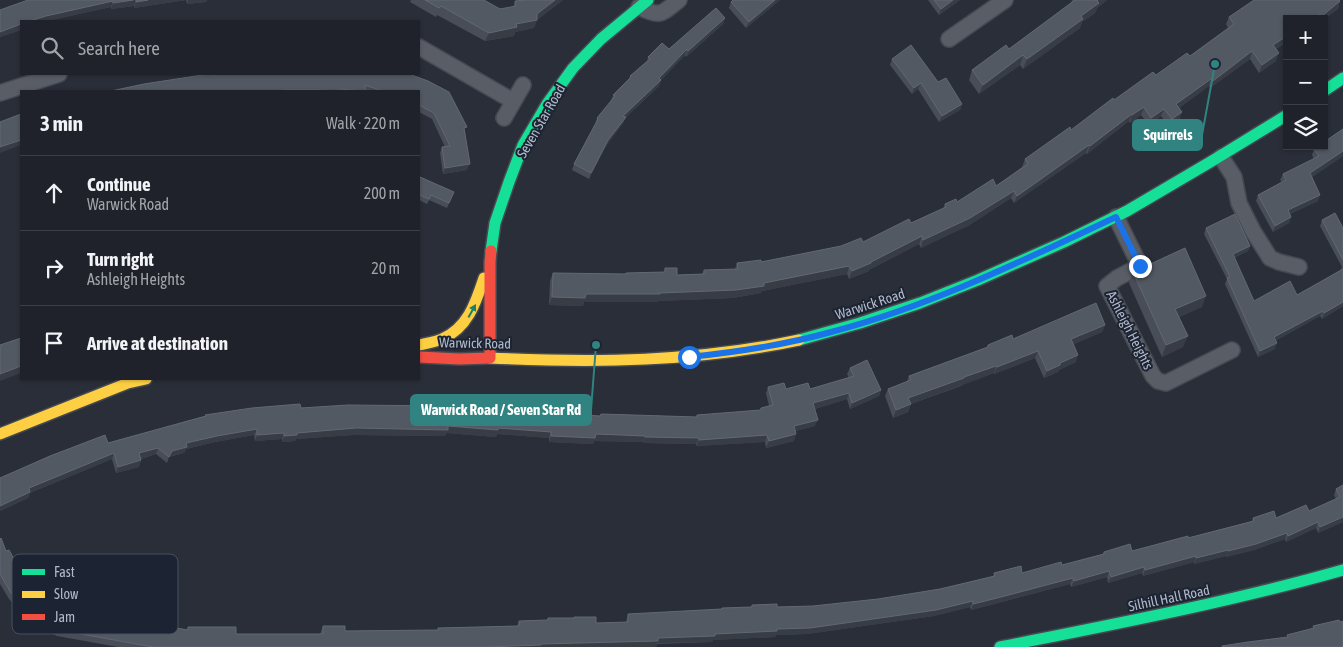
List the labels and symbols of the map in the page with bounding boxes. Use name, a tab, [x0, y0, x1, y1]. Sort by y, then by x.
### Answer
street label: Seven Star Road	[514, 81, 568, 161]
callout: Squirrels	[1133, 120, 1202, 150]
text: Squirrels	[1143, 126, 1193, 143]
route end	[1129, 255, 1152, 278]
street label: Warwick Road	[833, 285, 907, 323]
street label: Ashleigh Heights	[1103, 288, 1157, 372]
one-way arrow	[467, 304, 476, 318]
street label: Warwick Road	[439, 334, 511, 352]
route start	[678, 346, 701, 369]
callout: Warwick Road / Seven Star Rd	[411, 395, 591, 425]
text: Warwick Road / Seven Star Rd	[420, 401, 581, 418]
legend	[12, 554, 178, 634]
text: Fast	[54, 564, 75, 580]
street label: Silhill Hall Road	[1127, 582, 1211, 614]
text: Slow	[54, 586, 79, 602]
text: Jam	[54, 609, 75, 625]

